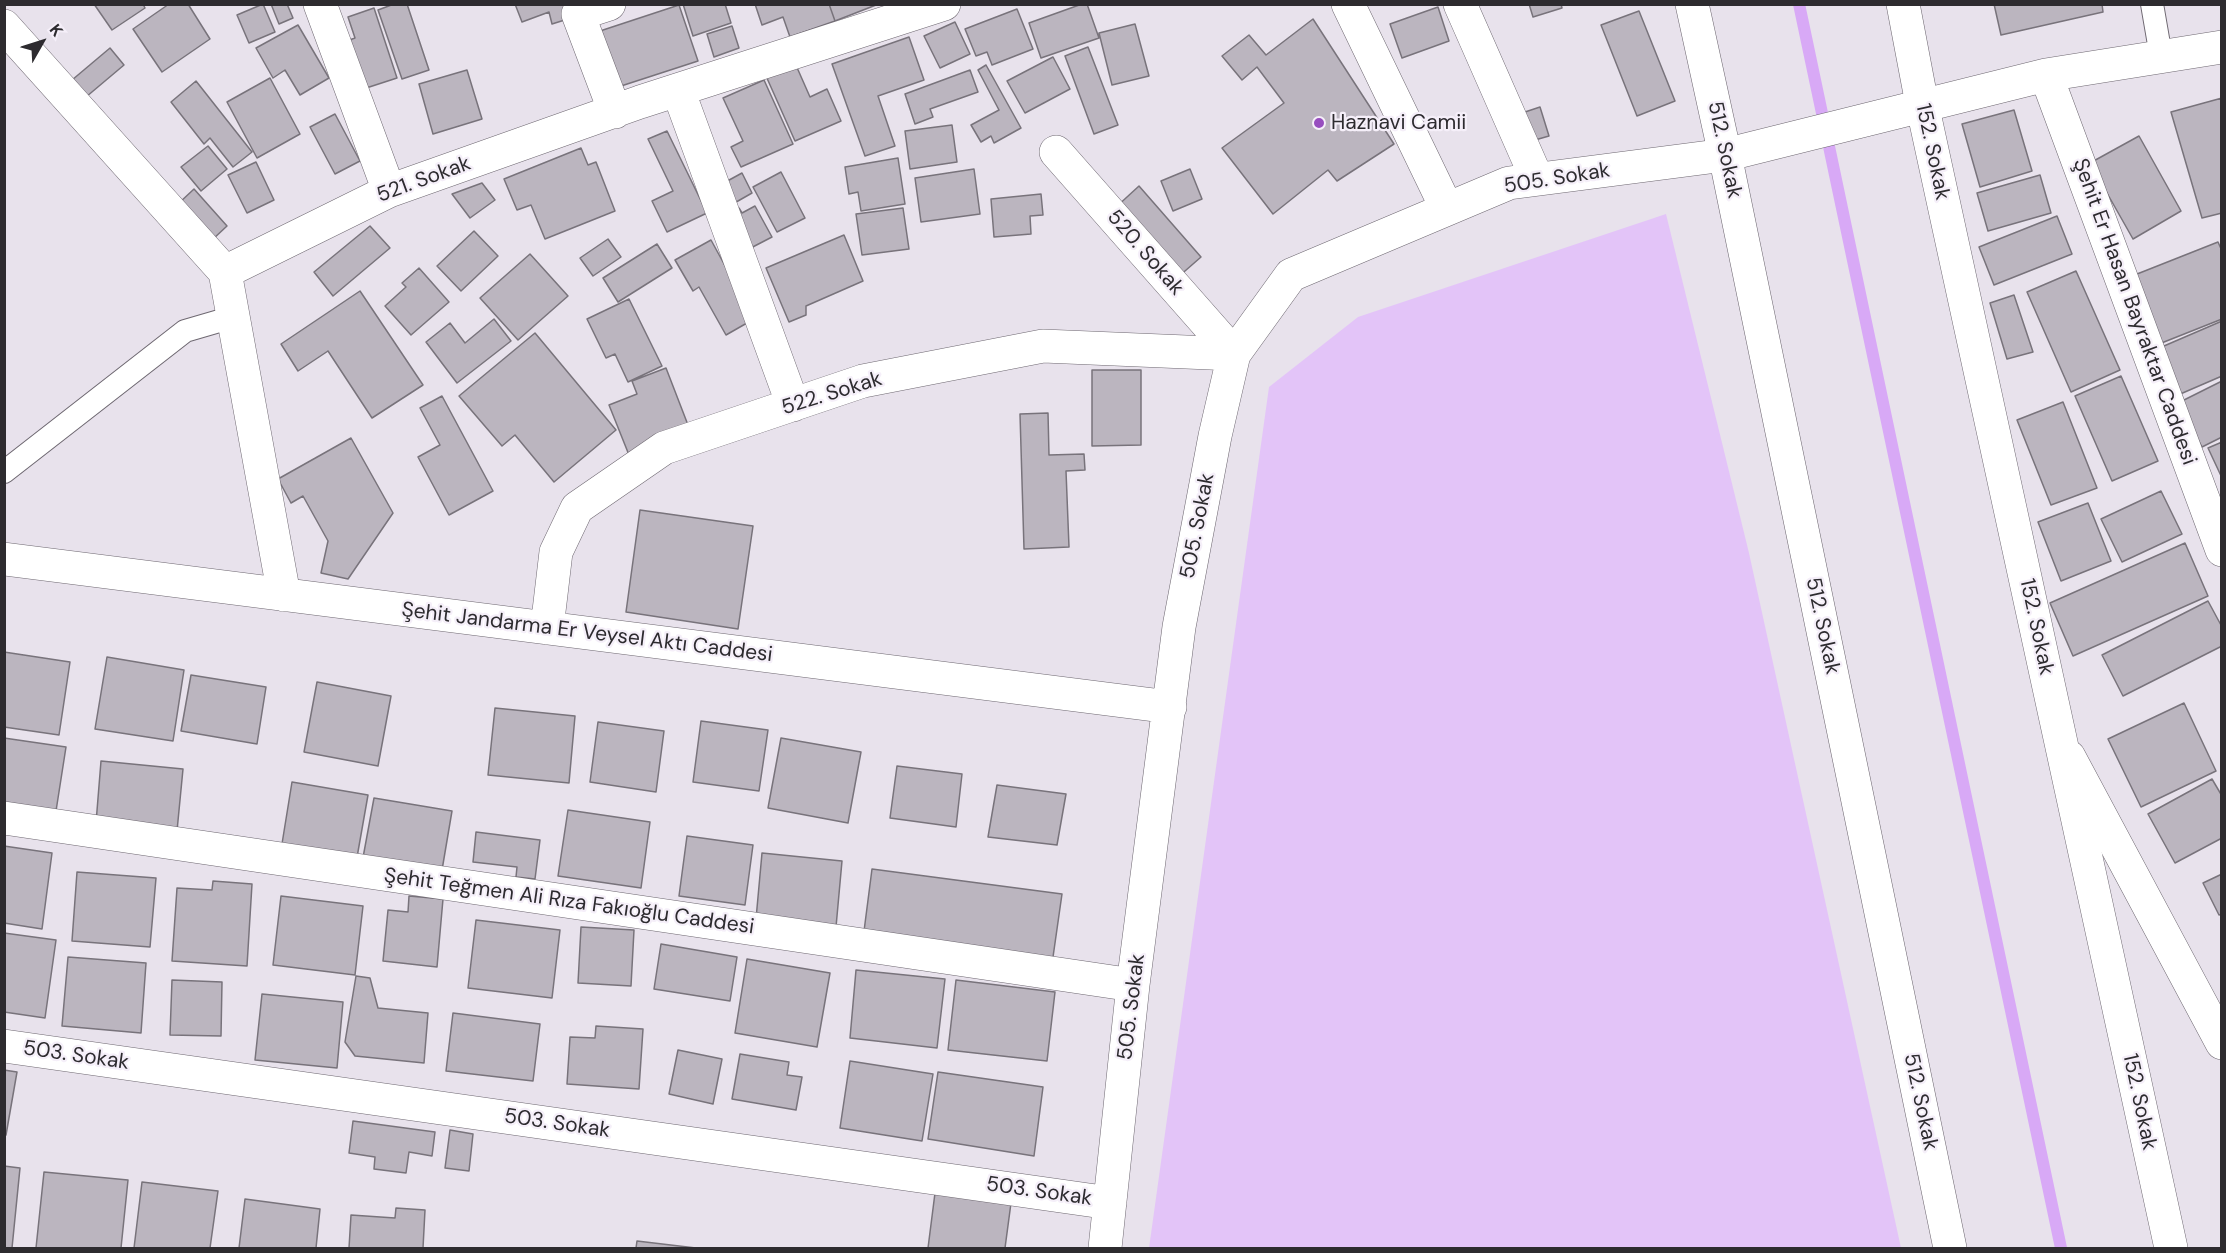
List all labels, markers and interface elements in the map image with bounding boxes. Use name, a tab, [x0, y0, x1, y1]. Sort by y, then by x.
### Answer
north arrow	[12, 12, 72, 72]
text: K	[45, 20, 68, 41]
street label: 512. Sokak	[1701, 99, 1747, 201]
street label: 152. Sokak	[1909, 101, 1955, 203]
place label: Haznavi Camii	[1331, 110, 1466, 136]
marker: Haznavi Camii	[1312, 116, 1326, 130]
street label: 521. Sokak	[374, 151, 474, 209]
street label: Şehit Er Hasan Bayraktar Caddesi	[2067, 155, 2201, 469]
street label: 505. Sokak	[1502, 158, 1612, 200]
street label: 520. Sokak	[1101, 205, 1189, 301]
street label: 522. Sokak	[779, 367, 885, 421]
street label: 505. Sokak	[1175, 471, 1221, 581]
street label: 512. Sokak	[1799, 575, 1845, 677]
street label: 152. Sokak	[2013, 576, 2059, 678]
street label: Şehit Jandarma Er Veysel Aktı Caddesi	[400, 598, 774, 668]
street label: Şehit Teğmen Ali Rıza Fakıoğlu Caddesi	[382, 864, 756, 940]
street label: 505. Sokak	[1113, 952, 1151, 1062]
street label: 503. Sokak	[22, 1036, 130, 1076]
street label: 512. Sokak	[1897, 1051, 1943, 1153]
street label: 152. Sokak	[2116, 1051, 2162, 1153]
street label: 503. Sokak	[503, 1104, 611, 1144]
street label: 503. Sokak	[985, 1172, 1093, 1212]

